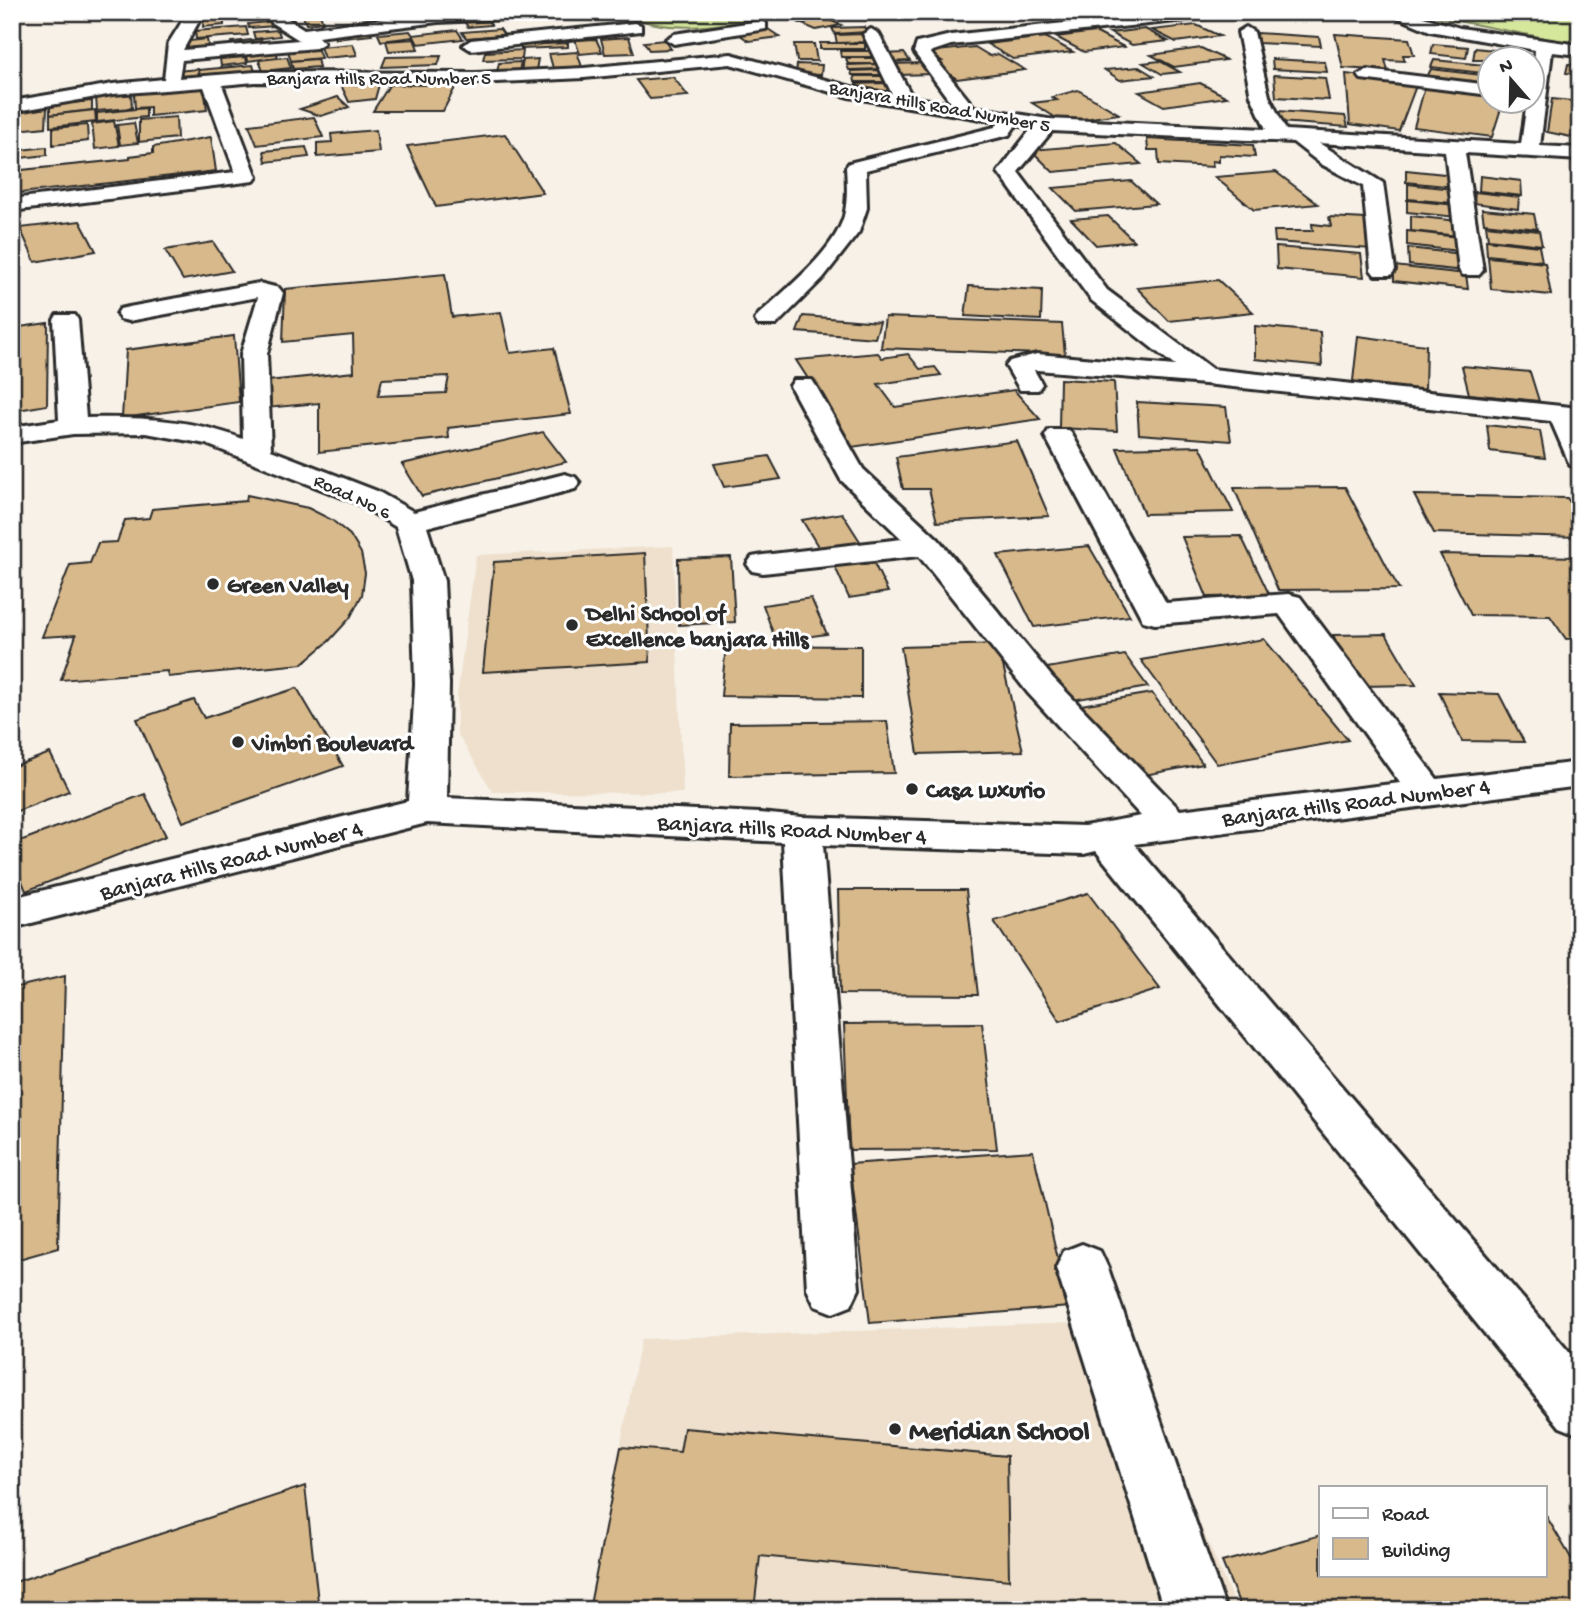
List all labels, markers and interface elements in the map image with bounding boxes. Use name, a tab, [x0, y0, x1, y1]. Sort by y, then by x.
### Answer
north arrow	[1476, 46, 1546, 116]
text: N	[1497, 54, 1516, 80]
street label: Banjara Hills Road Number 5	[266, 69, 491, 92]
street label: Banjara Hills Road Number 5	[826, 78, 1052, 139]
street label: Road No 6	[309, 470, 394, 526]
place label: Green Valley	[227, 574, 349, 601]
marker: Green Valley	[205, 576, 221, 592]
place label: Delhi School of Excellence banjara Hills	[584, 602, 810, 655]
marker: Delhi School of Excellence banjara Hills	[564, 617, 580, 633]
place label: Vimbri Boulevard	[251, 732, 415, 759]
marker: Vimbri Boulevard	[230, 734, 246, 750]
street label: Banjara Hills Road Number 4	[1220, 775, 1492, 834]
place label: Casa Luxurio	[926, 779, 1045, 806]
marker: Casa Luxurio	[904, 781, 920, 797]
street label: Banjara Hills Road Number 4	[655, 811, 927, 852]
street label: Banjara Hills Road Number 4	[97, 817, 366, 908]
place label: Meridian School	[909, 1417, 1090, 1450]
marker: Meridian School	[887, 1421, 903, 1437]
legend	[1319, 1486, 1546, 1576]
text: Road	[1382, 1504, 1430, 1529]
text: Building	[1381, 1540, 1451, 1565]

